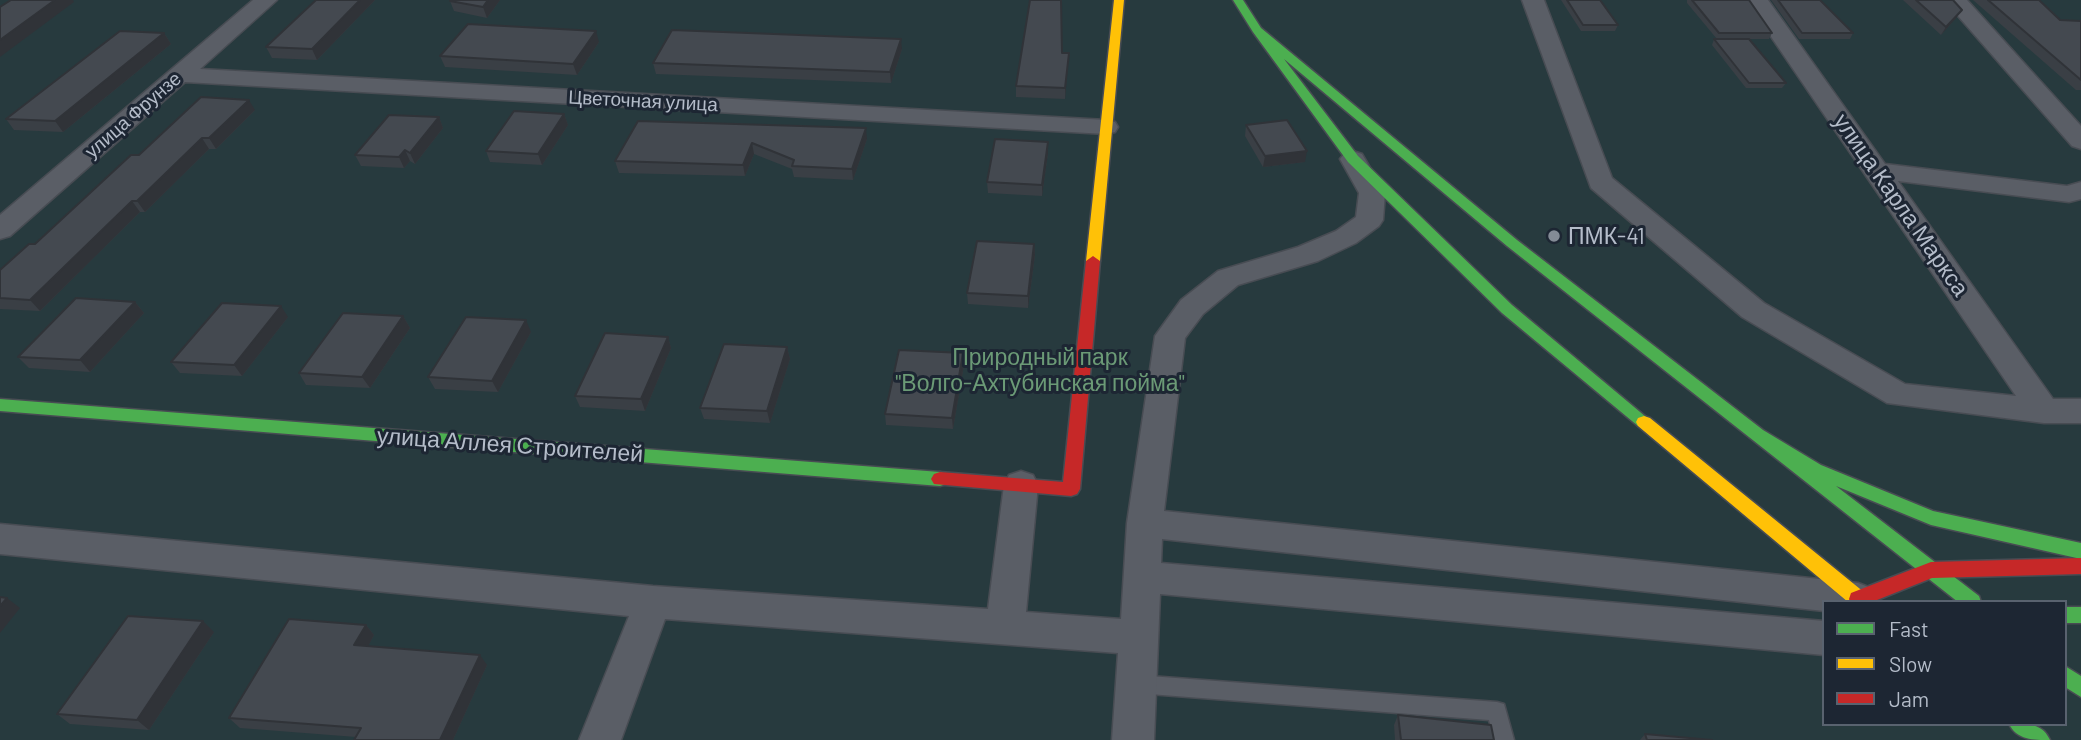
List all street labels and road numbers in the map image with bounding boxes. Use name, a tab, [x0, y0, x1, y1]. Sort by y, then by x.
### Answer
street label: улица Фрунзе	[80, 67, 186, 163]
street label: Цветочная улица	[568, 86, 718, 116]
street label: улица Карла Маркса	[1828, 108, 1974, 302]
street label: улица Аллея Строителей	[376, 422, 644, 468]

